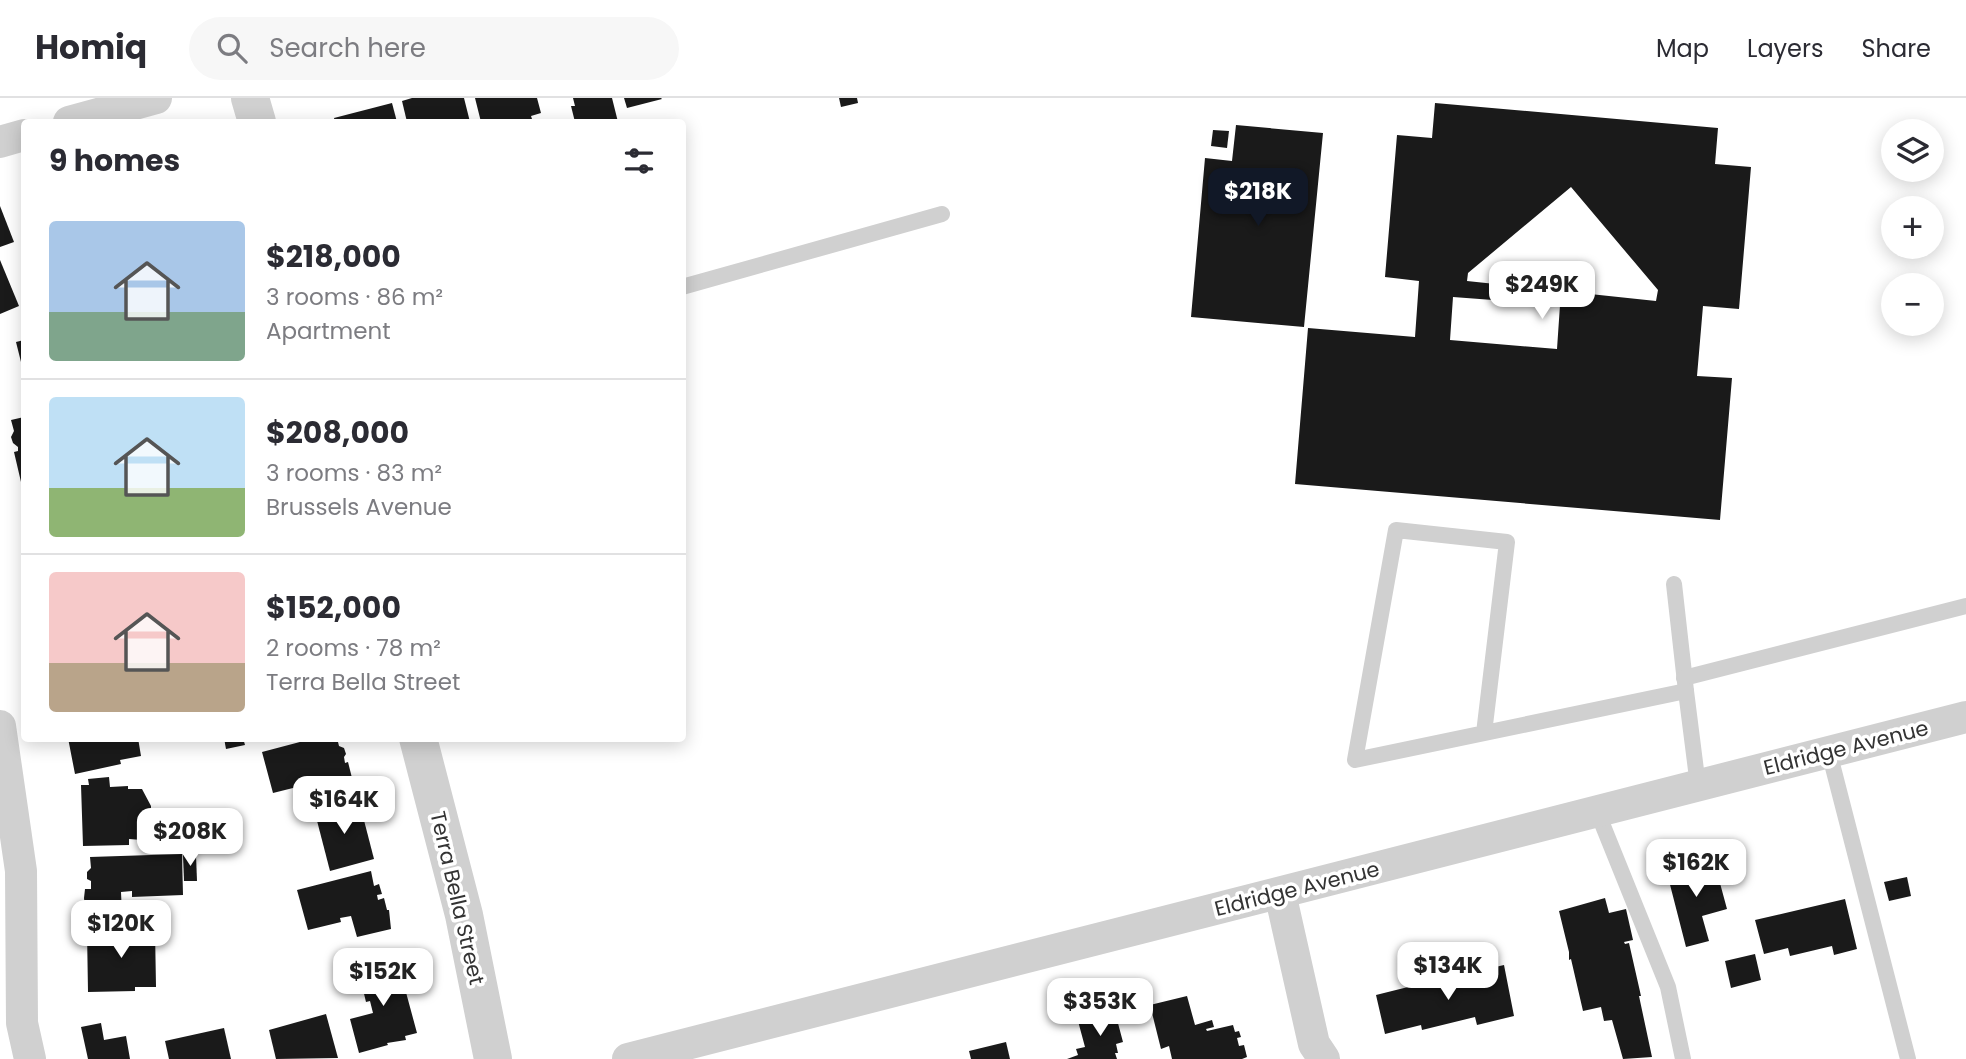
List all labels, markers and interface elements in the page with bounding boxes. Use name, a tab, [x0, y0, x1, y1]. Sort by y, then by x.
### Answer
search box	[189, 17, 679, 80]
text: Homiq	[35, 24, 147, 71]
icon: search	[213, 29, 251, 67]
text: Search here	[269, 30, 426, 66]
text: Map	[1656, 32, 1709, 65]
text: Layers	[1747, 32, 1823, 65]
text: Share	[1861, 32, 1931, 65]
map controls	[1881, 119, 1944, 336]
button: layers	[1881, 119, 1944, 182]
text: 9 homes	[49, 139, 180, 182]
icon: filters	[620, 142, 658, 180]
pin: $218K	[1209, 169, 1307, 228]
text: $218K	[1224, 175, 1292, 207]
button: +	[1881, 196, 1944, 259]
text: $218,000	[266, 235, 401, 278]
icon: home	[105, 249, 189, 333]
pin: $249K	[1493, 262, 1591, 321]
text: $249K	[1505, 268, 1579, 300]
button: −	[1881, 273, 1944, 336]
text: 3 rooms · 86 m²	[266, 281, 443, 313]
text: Apartment	[266, 315, 391, 347]
text: $208,000	[266, 411, 409, 454]
icon: home	[105, 425, 189, 509]
text: 3 rooms · 83 m²	[266, 457, 442, 489]
text: Brussels Avenue	[266, 491, 452, 523]
text: $152,000	[266, 586, 401, 629]
icon: home	[105, 600, 189, 684]
text: 2 rooms · 78 m²	[266, 632, 441, 664]
text: Terra Bella Street	[266, 666, 460, 698]
street label: Eldridge Avenue	[1760, 713, 1931, 782]
pin: $164K	[295, 776, 393, 836]
text: $164K	[309, 783, 379, 815]
pin: $208K	[141, 808, 239, 868]
street label: Terra Bella Street	[423, 808, 492, 988]
text: $208K	[153, 815, 227, 847]
pin: $162K	[1647, 840, 1745, 899]
text: $162K	[1662, 846, 1730, 878]
street label: Eldridge Avenue	[1211, 854, 1382, 923]
pin: $120K	[72, 900, 170, 960]
text: $120K	[87, 907, 155, 939]
pin: $134K	[1399, 942, 1497, 1002]
pin: $152K	[334, 948, 432, 1008]
text: $134K	[1413, 949, 1483, 981]
text: $152K	[349, 955, 417, 987]
pin: $353K	[1051, 978, 1149, 1038]
text: $353K	[1063, 985, 1137, 1017]

